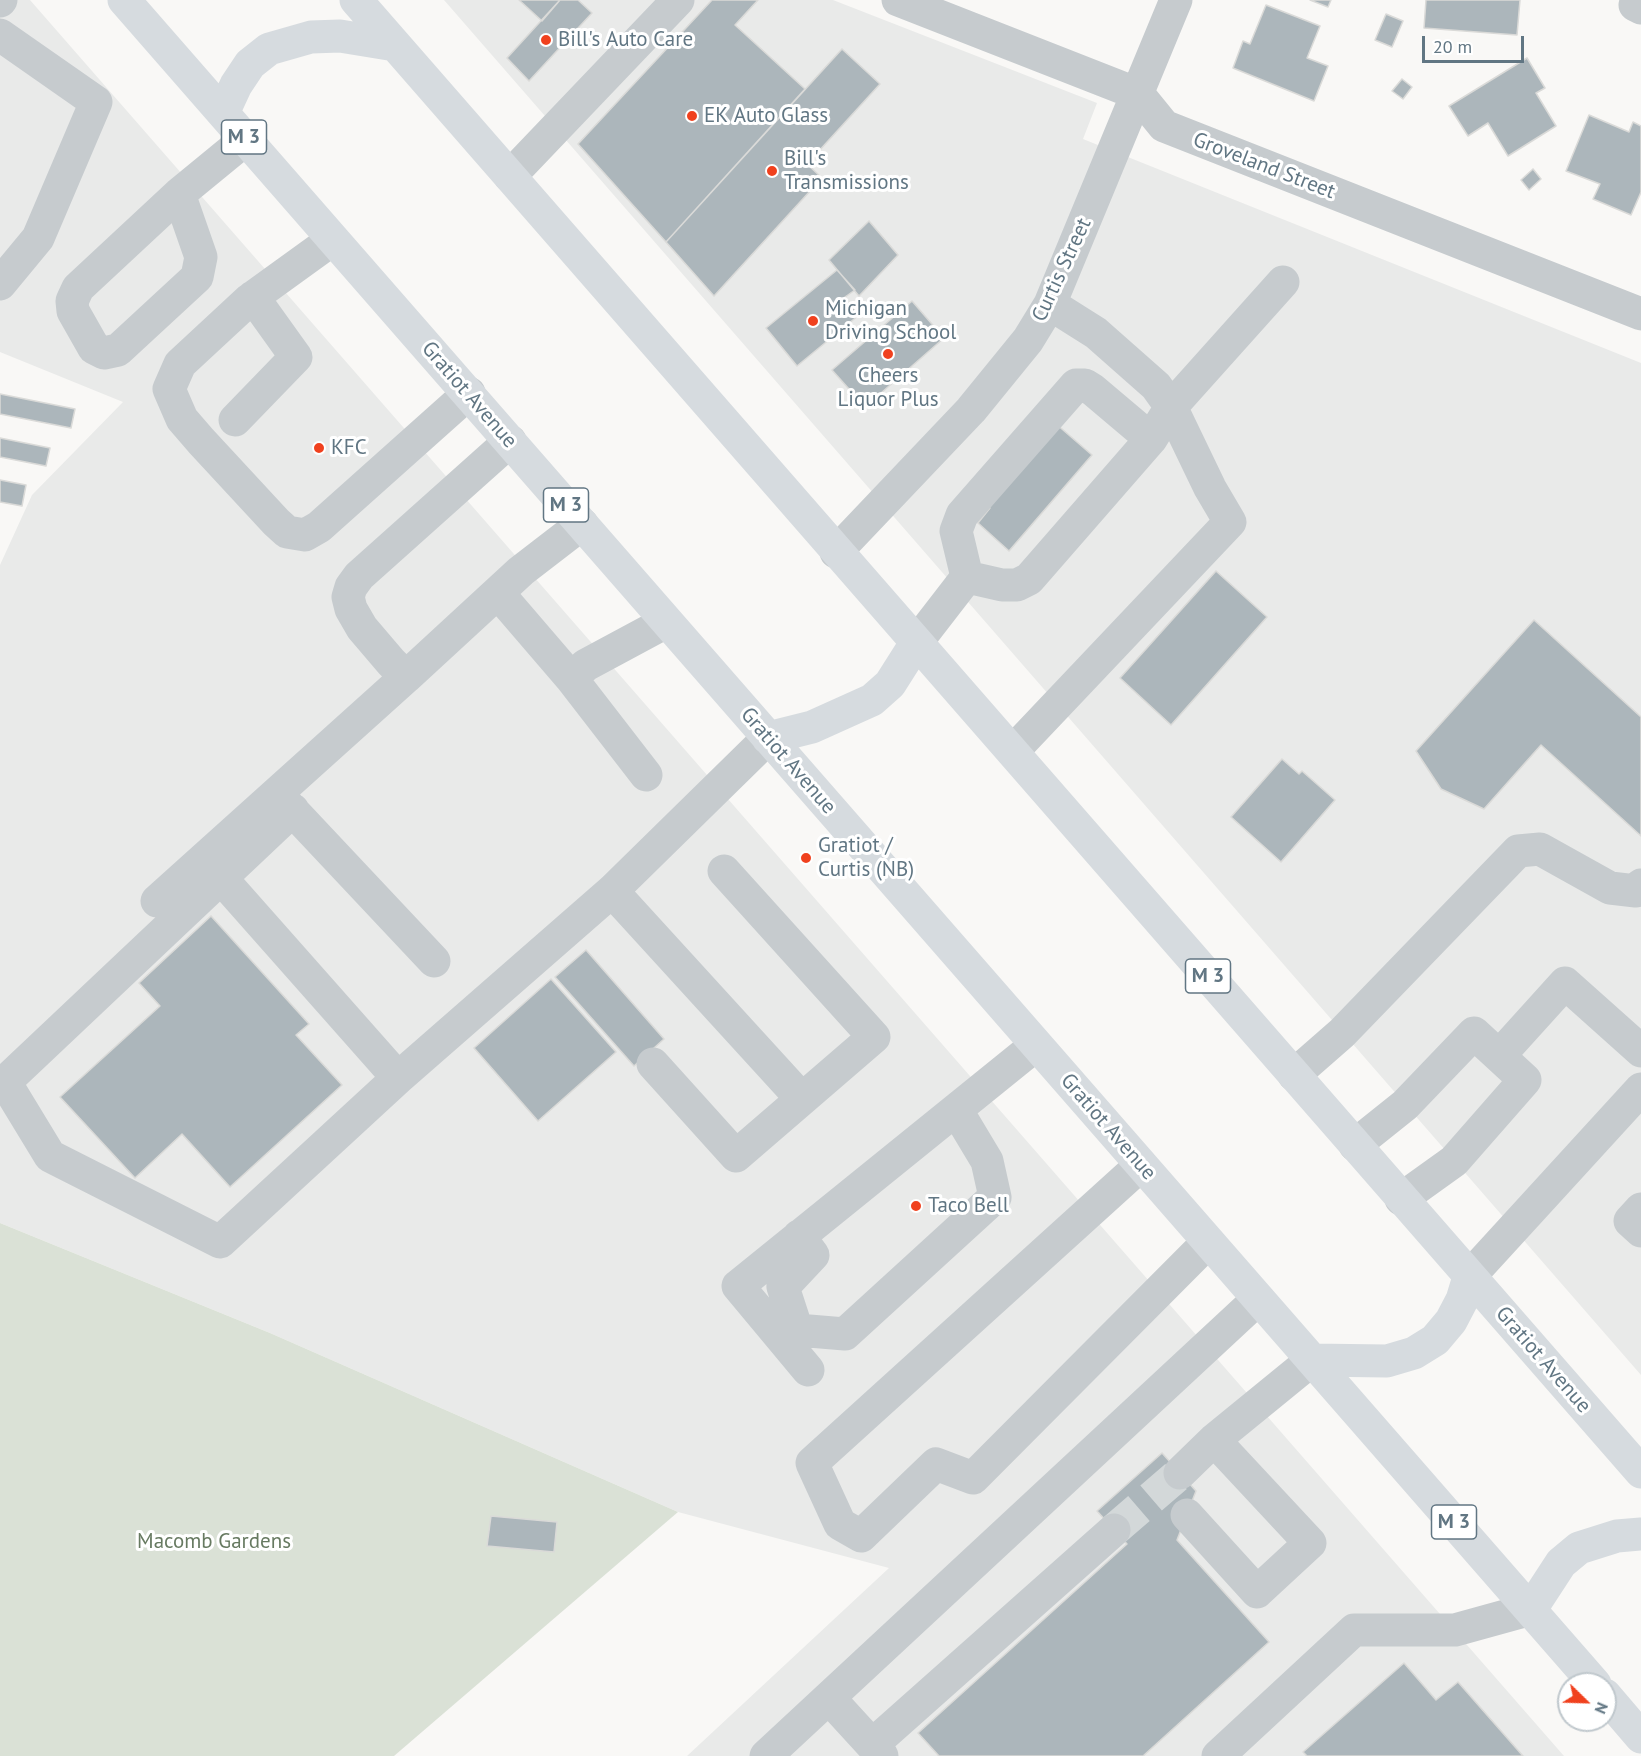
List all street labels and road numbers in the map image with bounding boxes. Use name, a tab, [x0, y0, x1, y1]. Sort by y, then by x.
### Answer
road number: M 3	[222, 120, 266, 154]
street label: Groveland Street	[1189, 127, 1339, 205]
street label: Curtis Street	[1027, 214, 1097, 326]
street label: Gratiot Avenue	[416, 337, 522, 453]
road number: M 3	[544, 488, 588, 522]
street label: Gratiot Avenue	[735, 703, 841, 819]
road number: M 3	[1186, 959, 1230, 993]
street label: Gratiot Avenue	[1055, 1069, 1161, 1185]
street label: Gratiot Avenue	[1490, 1302, 1596, 1418]
road number: M 3	[1432, 1505, 1476, 1539]

